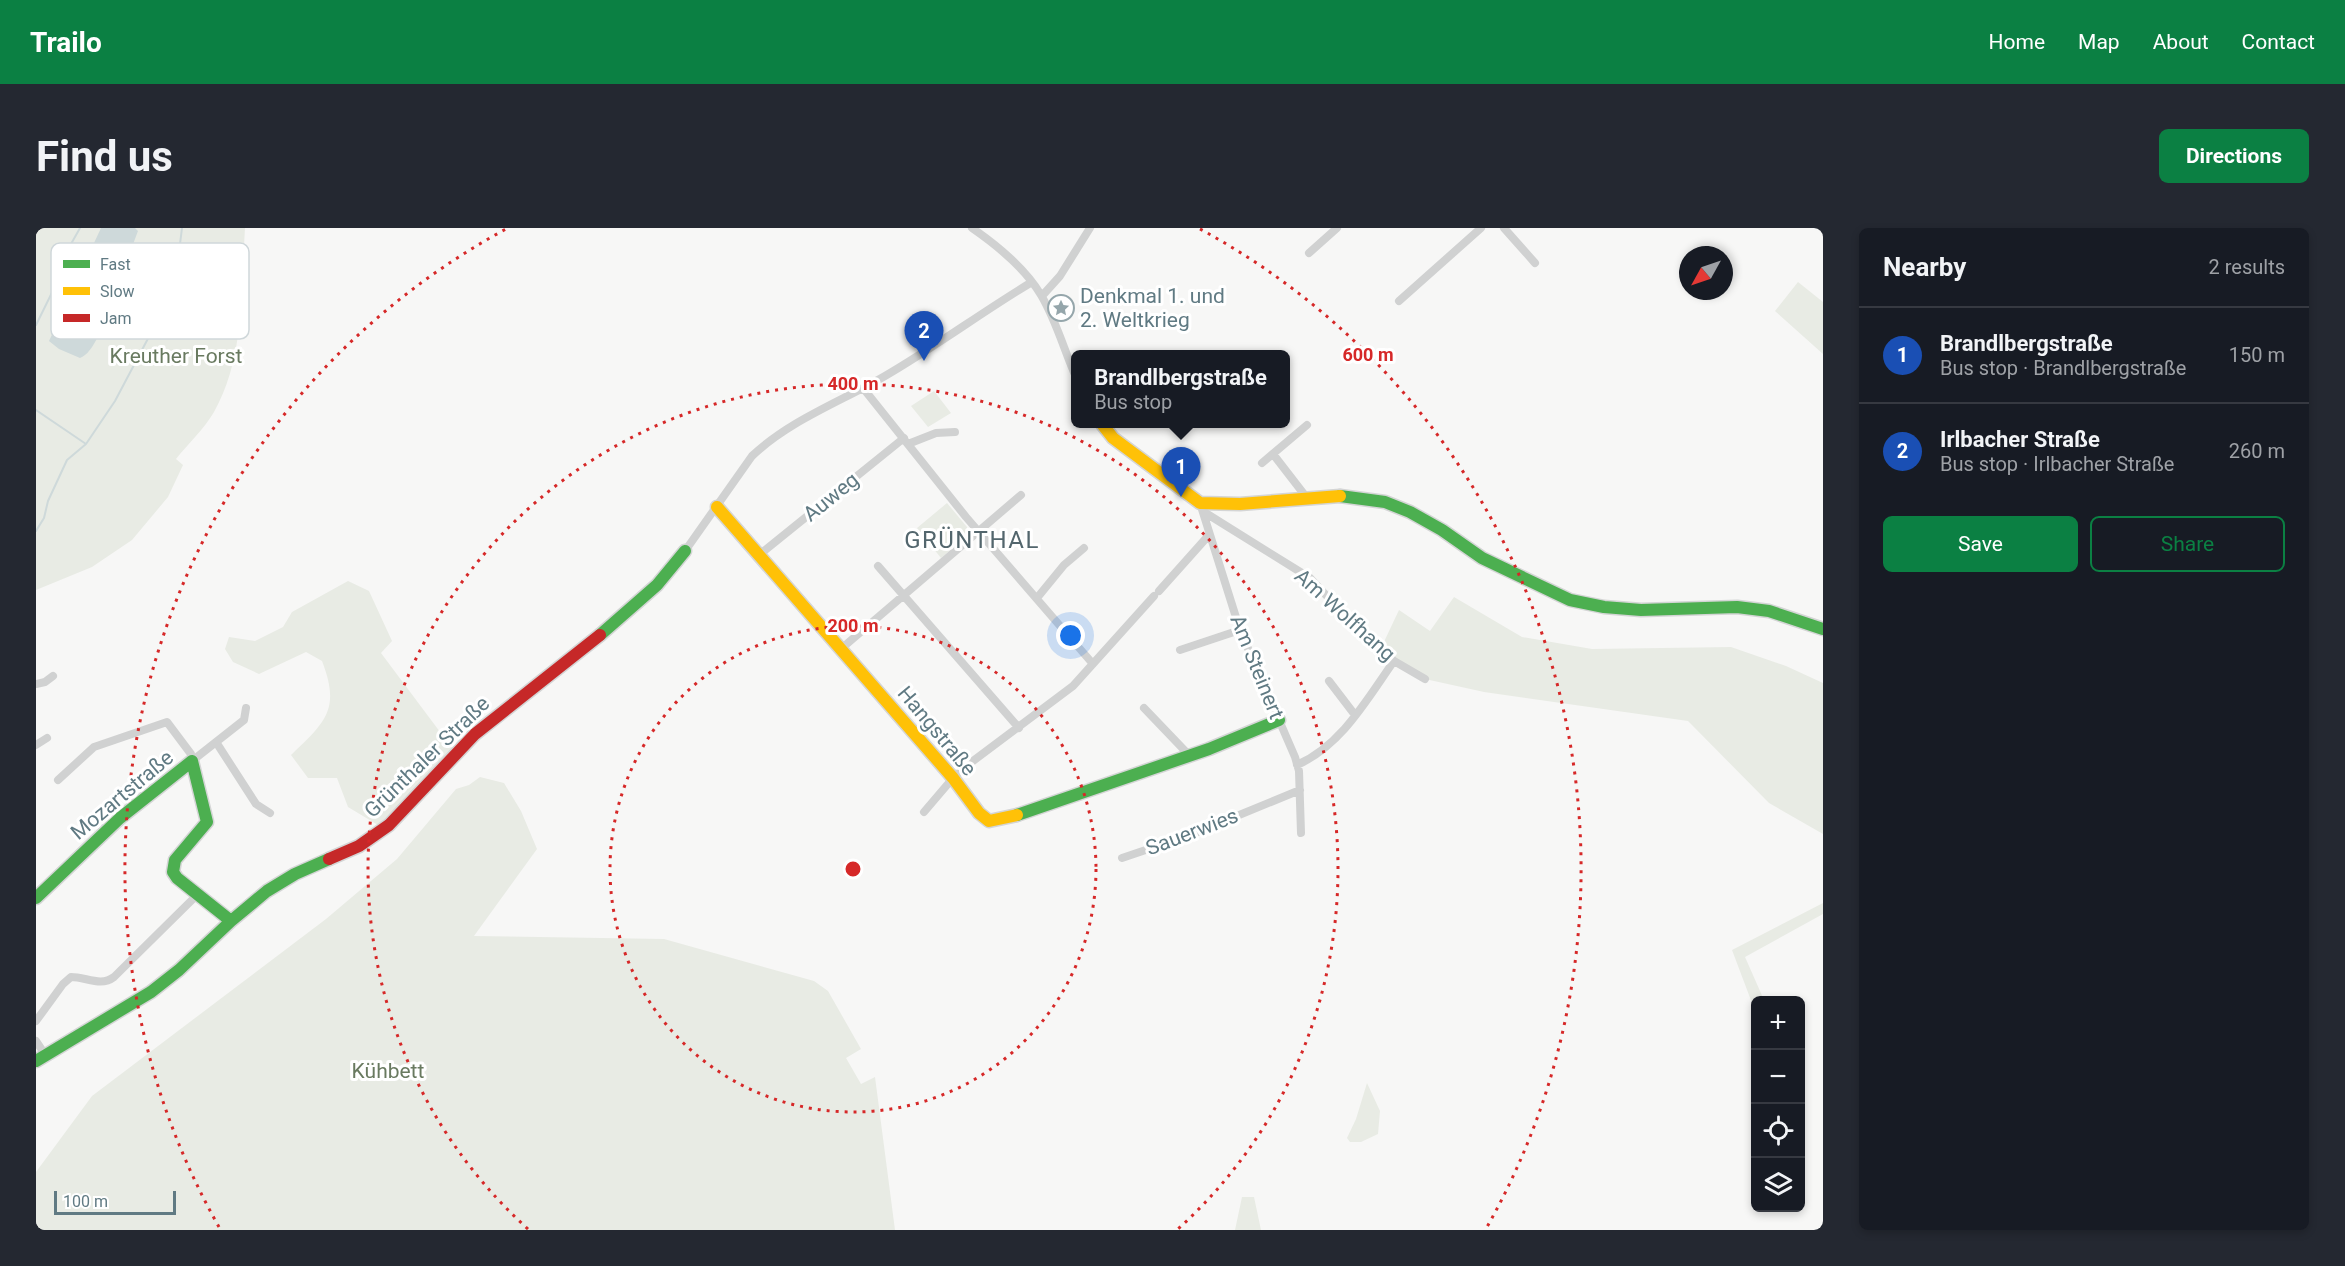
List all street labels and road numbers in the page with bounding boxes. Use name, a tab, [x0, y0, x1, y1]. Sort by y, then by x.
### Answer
street label: Auweg	[799, 468, 863, 526]
street label: Am Wolfhang	[1290, 564, 1400, 666]
street label: Am Steinert	[1225, 611, 1289, 723]
street label: Hangstraße	[893, 681, 981, 781]
street label: Grünthaler Straße	[360, 691, 494, 823]
street label: Mozartstraße	[66, 745, 178, 845]
street label: Sauerwies	[1143, 803, 1241, 861]

